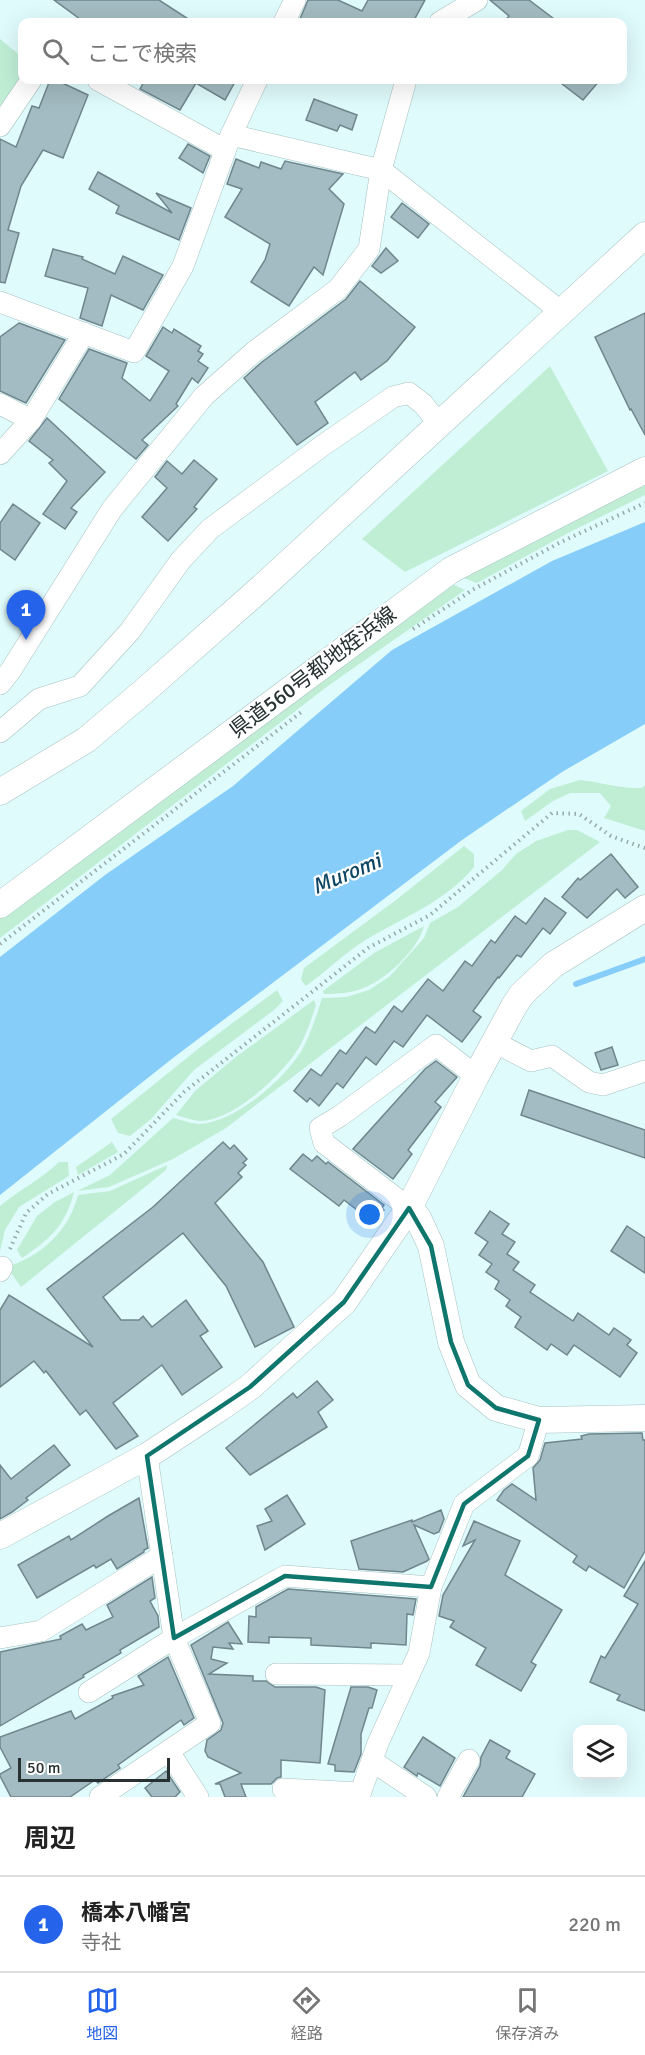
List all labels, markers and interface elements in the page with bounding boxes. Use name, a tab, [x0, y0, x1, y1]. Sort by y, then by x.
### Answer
search box	[18, 18, 627, 84]
icon: search	[39, 35, 72, 68]
text: ここで検索	[87, 40, 197, 67]
pin: 1	[6, 590, 46, 640]
street label: 県道560号都地姪浜線	[225, 601, 401, 743]
water label: Muromi	[308, 846, 387, 900]
your location	[355, 1200, 384, 1229]
map controls	[573, 1725, 627, 1779]
button: layers	[573, 1725, 627, 1779]
scale bar	[18, 1755, 170, 1782]
text: 50 m	[27, 1758, 61, 1778]
text: 周辺	[24, 1823, 76, 1855]
text: 橋本八幡宮	[81, 1899, 191, 1926]
text: 1	[38, 1912, 49, 1937]
text: 220 m	[568, 1912, 621, 1937]
text: 寺社	[81, 1930, 121, 1955]
tab: 地図	[86, 1984, 119, 2044]
tab: 経路	[290, 1984, 323, 2044]
tab: 保存済み	[495, 1984, 559, 2044]

